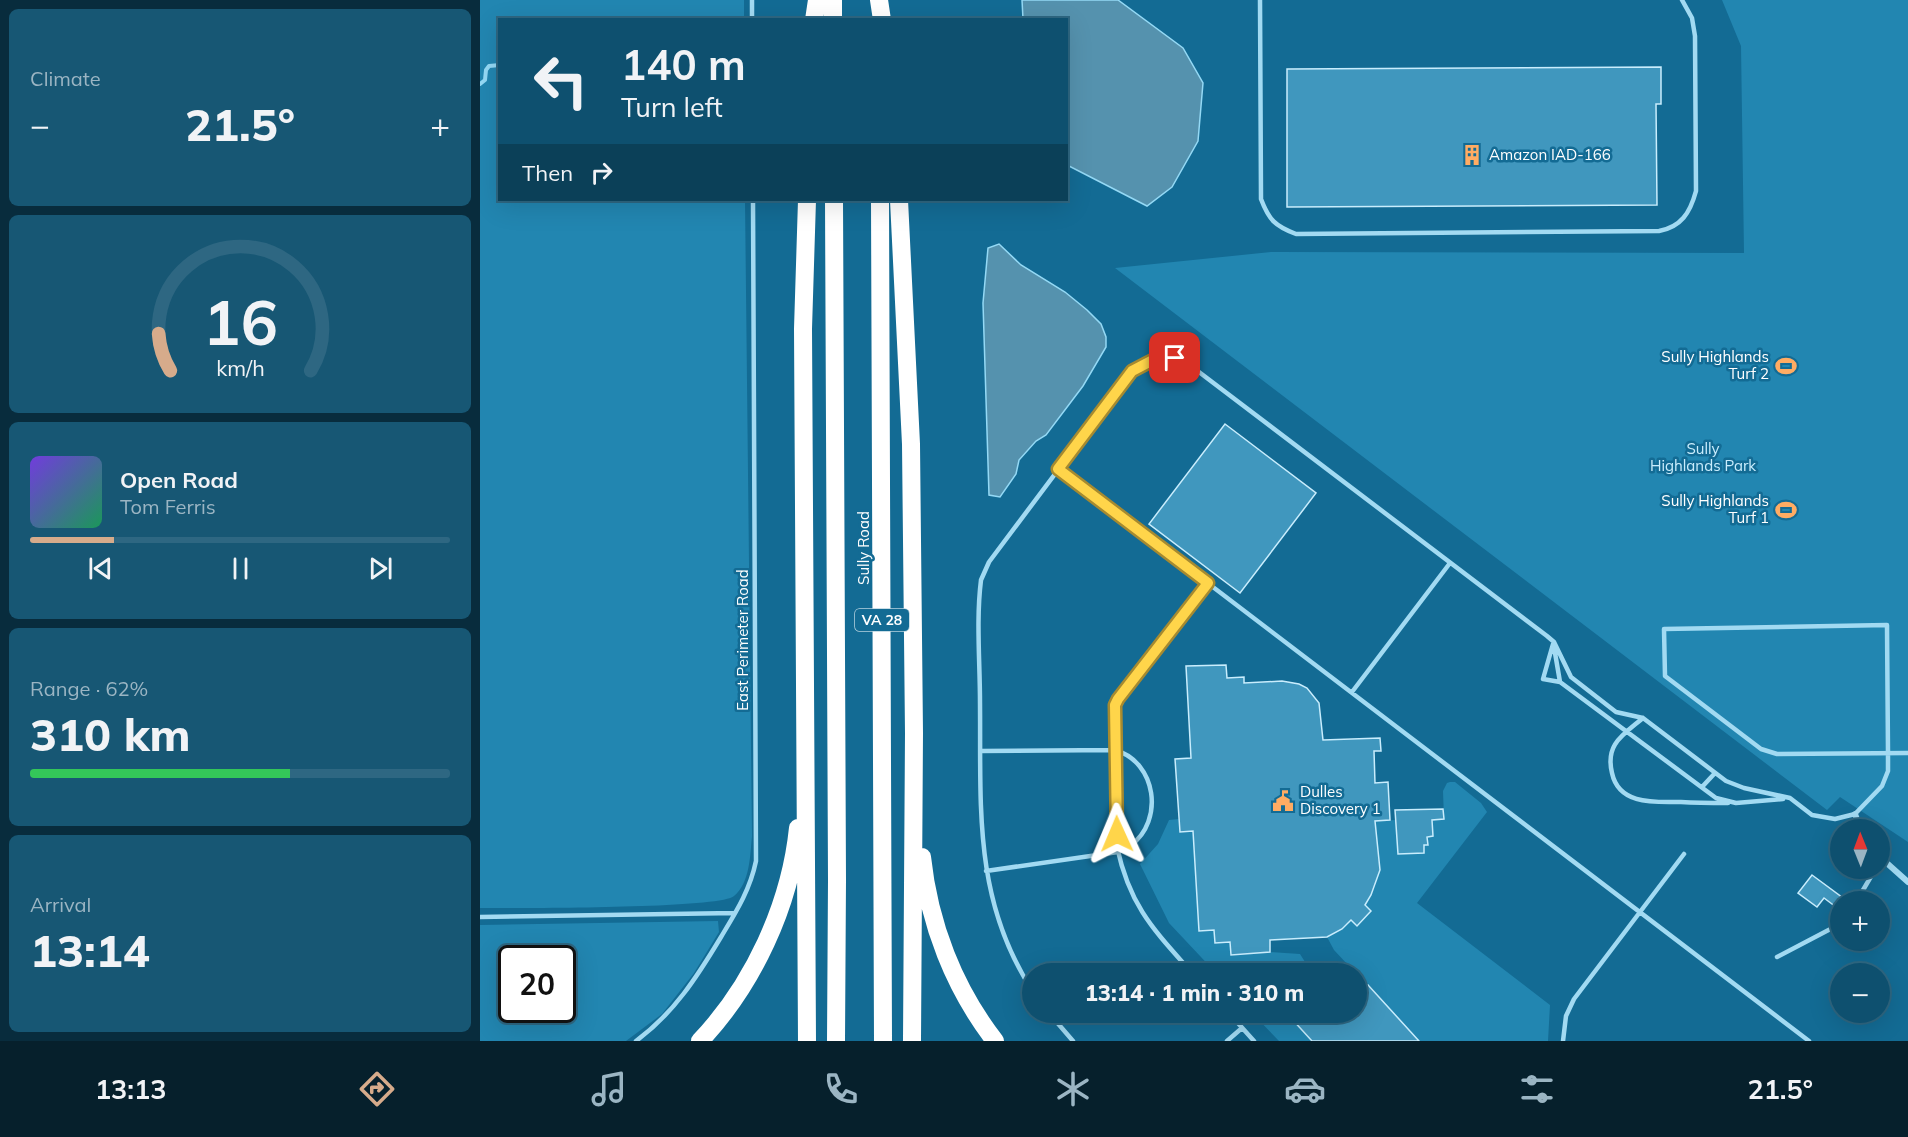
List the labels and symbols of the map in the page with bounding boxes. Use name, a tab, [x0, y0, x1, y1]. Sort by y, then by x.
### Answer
building icon: Amazon IAD-166	[1460, 143, 1484, 167]
place label: Amazon IAD-166	[1489, 145, 1611, 164]
pin	[1149, 332, 1200, 383]
place label: Sully Highlands Turf 2	[1661, 347, 1769, 383]
sports icon: Sully Highlands Turf 2	[1774, 354, 1798, 378]
park label: Sully Highlands Park	[1650, 439, 1756, 475]
place label: Sully Highlands Turf 1	[1661, 491, 1769, 527]
sports icon: Sully Highlands Turf 1	[1774, 498, 1798, 522]
street label: Sully Road	[854, 511, 873, 585]
street label: East Perimeter Road	[733, 569, 752, 711]
road number: VA 28	[855, 609, 909, 631]
place label: Dulles Discovery 1	[1300, 782, 1381, 818]
public building icon: Dulles Discovery 1	[1271, 789, 1295, 813]
position arrow	[1085, 802, 1149, 866]
north arrow	[1830, 819, 1890, 879]
speed limit sign: 20	[498, 945, 576, 1023]

